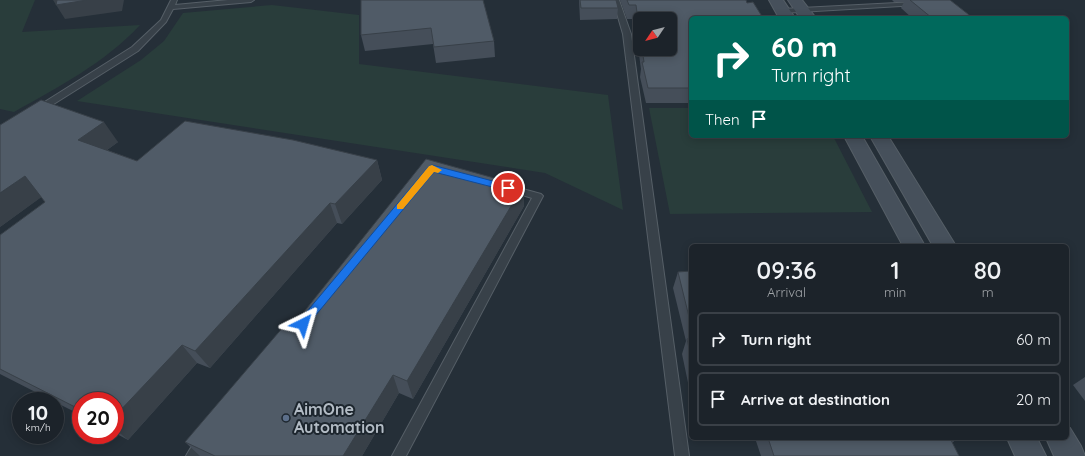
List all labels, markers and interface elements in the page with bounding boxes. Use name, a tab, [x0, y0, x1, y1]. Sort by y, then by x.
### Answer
north arrow	[633, 12, 677, 56]
map controls	[633, 12, 677, 56]
text: 60 m	[771, 29, 837, 64]
icon: right	[705, 32, 757, 84]
text: Turn right	[771, 64, 851, 87]
icon: arrive	[748, 108, 770, 130]
text: Then	[705, 110, 740, 129]
pin	[491, 171, 525, 205]
icon: arrive	[497, 177, 519, 199]
text: 09:36	[757, 255, 817, 285]
text: 1	[891, 255, 900, 285]
text: 80	[974, 255, 1001, 285]
text: Arrival	[767, 284, 806, 300]
text: min	[884, 284, 906, 300]
text: m	[982, 284, 994, 300]
position arrow	[282, 303, 324, 345]
icon: right	[707, 328, 729, 350]
text: Turn right	[741, 330, 812, 349]
text: 60 m	[1016, 330, 1051, 349]
icon: arrive	[707, 388, 729, 410]
text: Arrive at destination	[741, 390, 890, 409]
text: 20 m	[1016, 390, 1051, 409]
speed limit sign: 20	[72, 392, 124, 444]
place label: AimOne Automation	[294, 399, 385, 437]
text: 10	[28, 400, 48, 425]
marker: AimOne Automation	[281, 413, 291, 423]
text: km/h	[25, 421, 51, 434]

